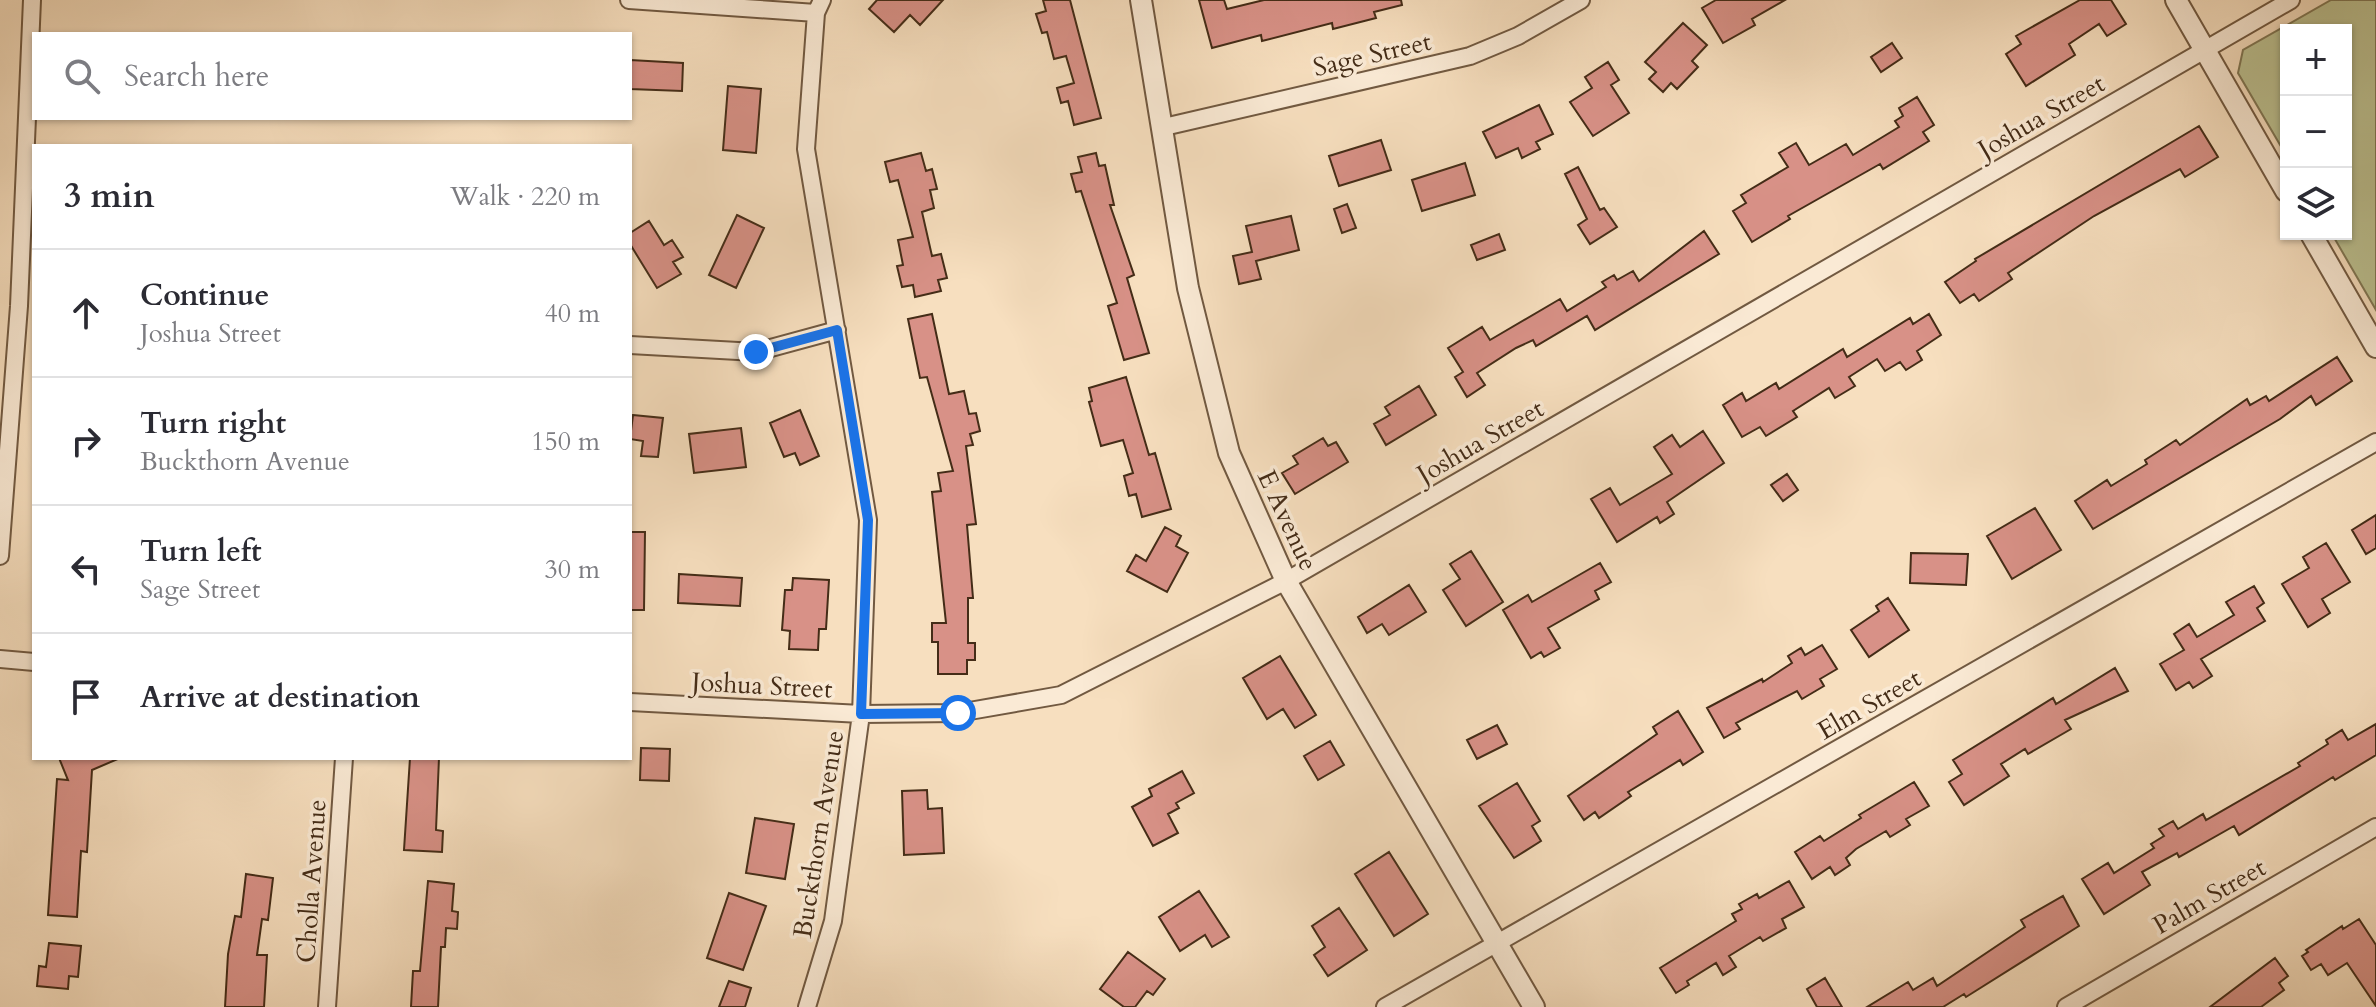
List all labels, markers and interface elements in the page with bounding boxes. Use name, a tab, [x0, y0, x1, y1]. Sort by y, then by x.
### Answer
street label: Sage Street	[1310, 24, 1435, 85]
map controls	[2280, 24, 2352, 240]
button: +	[2280, 24, 2352, 96]
search box	[32, 32, 632, 120]
icon: search	[60, 54, 104, 98]
text: Search here	[124, 56, 269, 97]
street label: Joshua Street	[1968, 66, 2111, 169]
button: −	[2280, 96, 2352, 168]
button: layers	[2280, 168, 2352, 240]
text: 3 min	[64, 173, 155, 219]
text: Walk · 220 m	[450, 179, 600, 214]
text: Continue	[140, 275, 269, 316]
icon: ahead	[64, 291, 108, 335]
text: 40 m	[544, 296, 600, 331]
text: Joshua Street	[140, 316, 281, 351]
route end	[738, 334, 774, 370]
street label: Joshua Street	[1407, 391, 1550, 494]
text: Turn right	[140, 403, 286, 444]
icon: right	[64, 419, 108, 463]
text: 150 m	[531, 424, 600, 459]
text: Buckthorn Avenue	[140, 444, 350, 479]
street label: E Avenue	[1249, 464, 1326, 576]
text: Turn left	[140, 531, 262, 572]
icon: left	[64, 547, 108, 591]
text: 30 m	[544, 552, 600, 587]
text: Sage Street	[140, 572, 260, 607]
street label: Elm Street	[1811, 661, 1927, 748]
street label: Joshua Street	[687, 664, 833, 707]
icon: arrive	[64, 675, 108, 719]
text: Arrive at destination	[140, 677, 420, 718]
route start	[940, 695, 976, 731]
street label: Buckthorn Avenue	[785, 728, 852, 940]
street label: Cholla Avenue	[288, 798, 335, 964]
street label: Palm Street	[2146, 850, 2272, 943]

